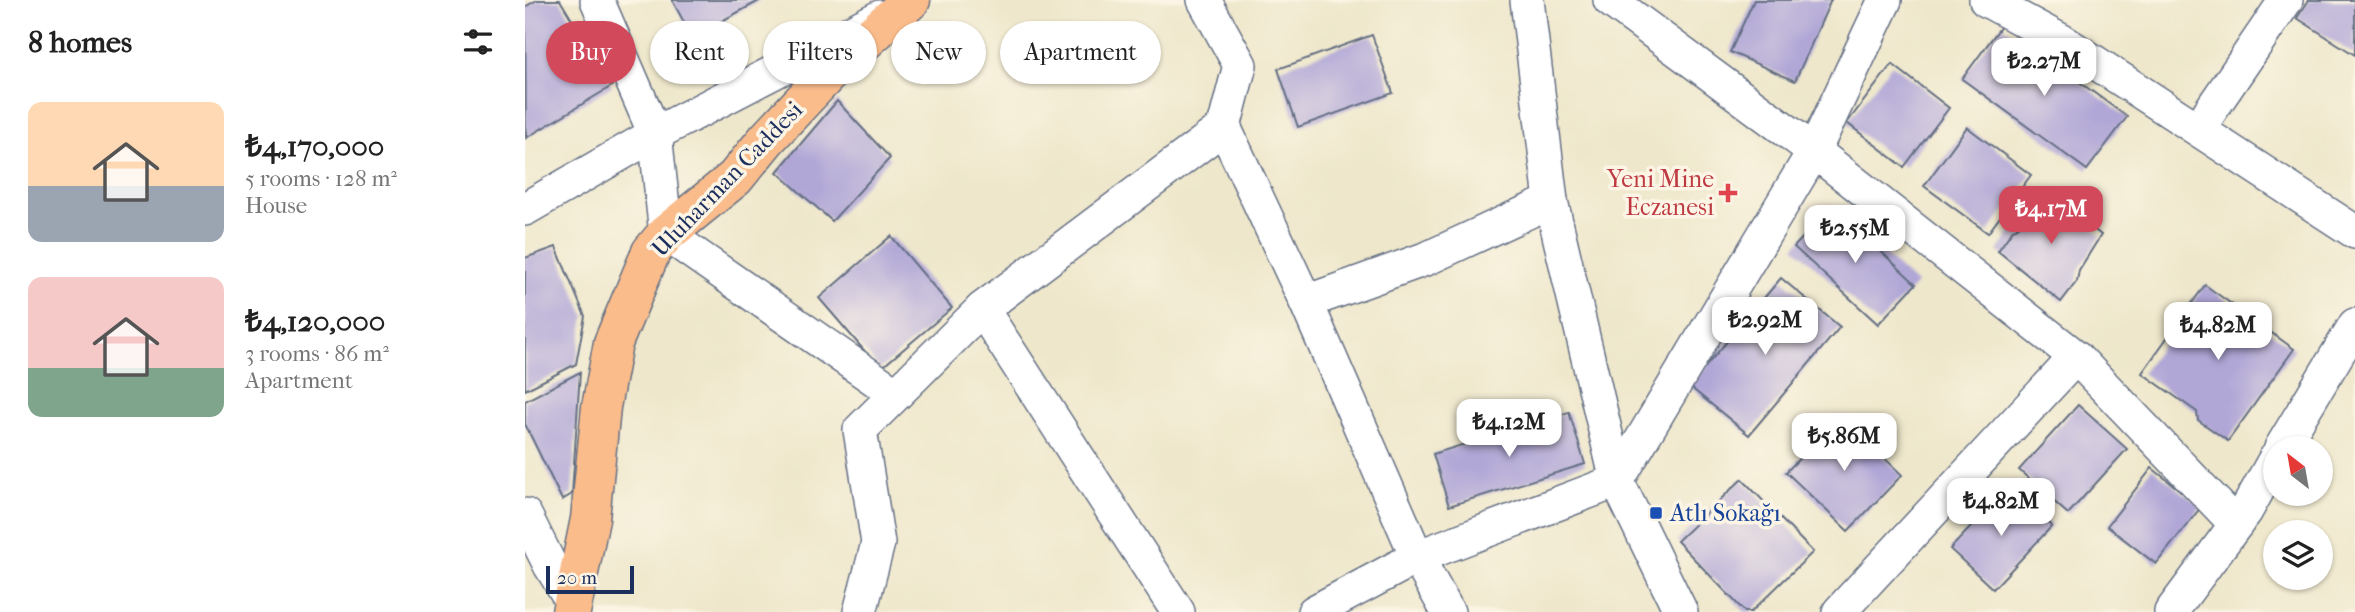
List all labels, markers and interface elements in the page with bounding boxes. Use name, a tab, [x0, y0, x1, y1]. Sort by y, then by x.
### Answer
chip: Buy	[546, 21, 636, 84]
chip: Rent	[650, 21, 749, 84]
chip: Filters	[763, 21, 877, 84]
chip: New	[891, 21, 986, 84]
chip: Apartment	[1000, 21, 1161, 84]
icon: filters	[459, 23, 497, 61]
text: 8 homes	[28, 25, 132, 60]
pin: ₺2.27M	[1987, 38, 2101, 98]
text: ₺2.27M	[2007, 47, 2081, 74]
street label: Uluharman Caddesi	[646, 96, 808, 262]
text: ₺4,170,000	[245, 129, 384, 164]
icon: home	[84, 130, 168, 214]
text: 5 rooms · 128 m²	[245, 165, 397, 192]
place label: Yeni Mine Eczanesi	[1606, 165, 1714, 221]
marker: Yeni Mine Eczanesi	[1720, 185, 1736, 201]
pin: ₺4.17M	[1994, 187, 2108, 246]
text: House	[245, 192, 307, 219]
text: ₺4.17M	[2015, 195, 2087, 222]
pin: ₺2.55M	[1798, 205, 1912, 265]
text: ₺2.55M	[1820, 214, 1890, 241]
pin: ₺2.92M	[1708, 298, 1822, 357]
pin: ₺4.82M	[2161, 302, 2275, 362]
text: ₺4,120,000	[245, 304, 385, 339]
icon: home	[84, 305, 168, 389]
text: ₺2.92M	[1728, 306, 1802, 333]
text: ₺4.82M	[2180, 311, 2256, 338]
text: 3 rooms · 86 m²	[245, 340, 389, 367]
text: Apartment	[245, 367, 353, 394]
pin: ₺4.12M	[1452, 400, 1566, 459]
text: ₺4.12M	[1473, 408, 1545, 435]
pin: ₺5.86M	[1787, 414, 1901, 473]
text: ₺5.86M	[1808, 422, 1880, 449]
north arrow	[2263, 436, 2333, 506]
map controls	[2263, 436, 2333, 590]
pin: ₺4.82M	[1944, 478, 2058, 538]
text: ₺4.82M	[1963, 487, 2039, 514]
place label: Atlı Sokağı	[1669, 499, 1781, 527]
marker: Atlı Sokağı	[1648, 505, 1664, 521]
button: layers	[2263, 520, 2333, 590]
scale bar	[546, 563, 633, 595]
text: 20 m	[557, 567, 597, 589]

